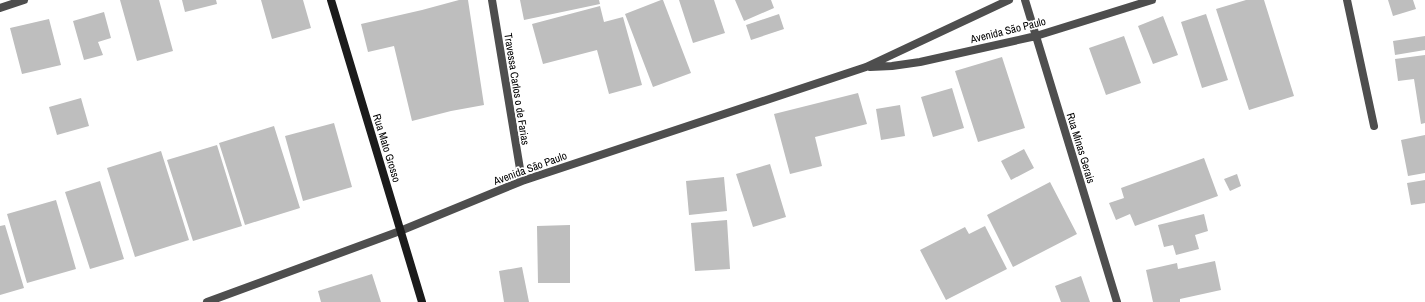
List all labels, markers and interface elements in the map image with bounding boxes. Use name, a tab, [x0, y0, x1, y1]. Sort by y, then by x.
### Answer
street label: Avenida São Paulo	[968, 14, 1047, 46]
street label: Travessa Carlos o de Farias	[501, 32, 533, 146]
street label: Rua Minas Gerais	[1064, 111, 1099, 186]
street label: Rua Mato Grosso	[370, 112, 404, 184]
street label: Avenida São Paulo	[490, 148, 569, 188]

